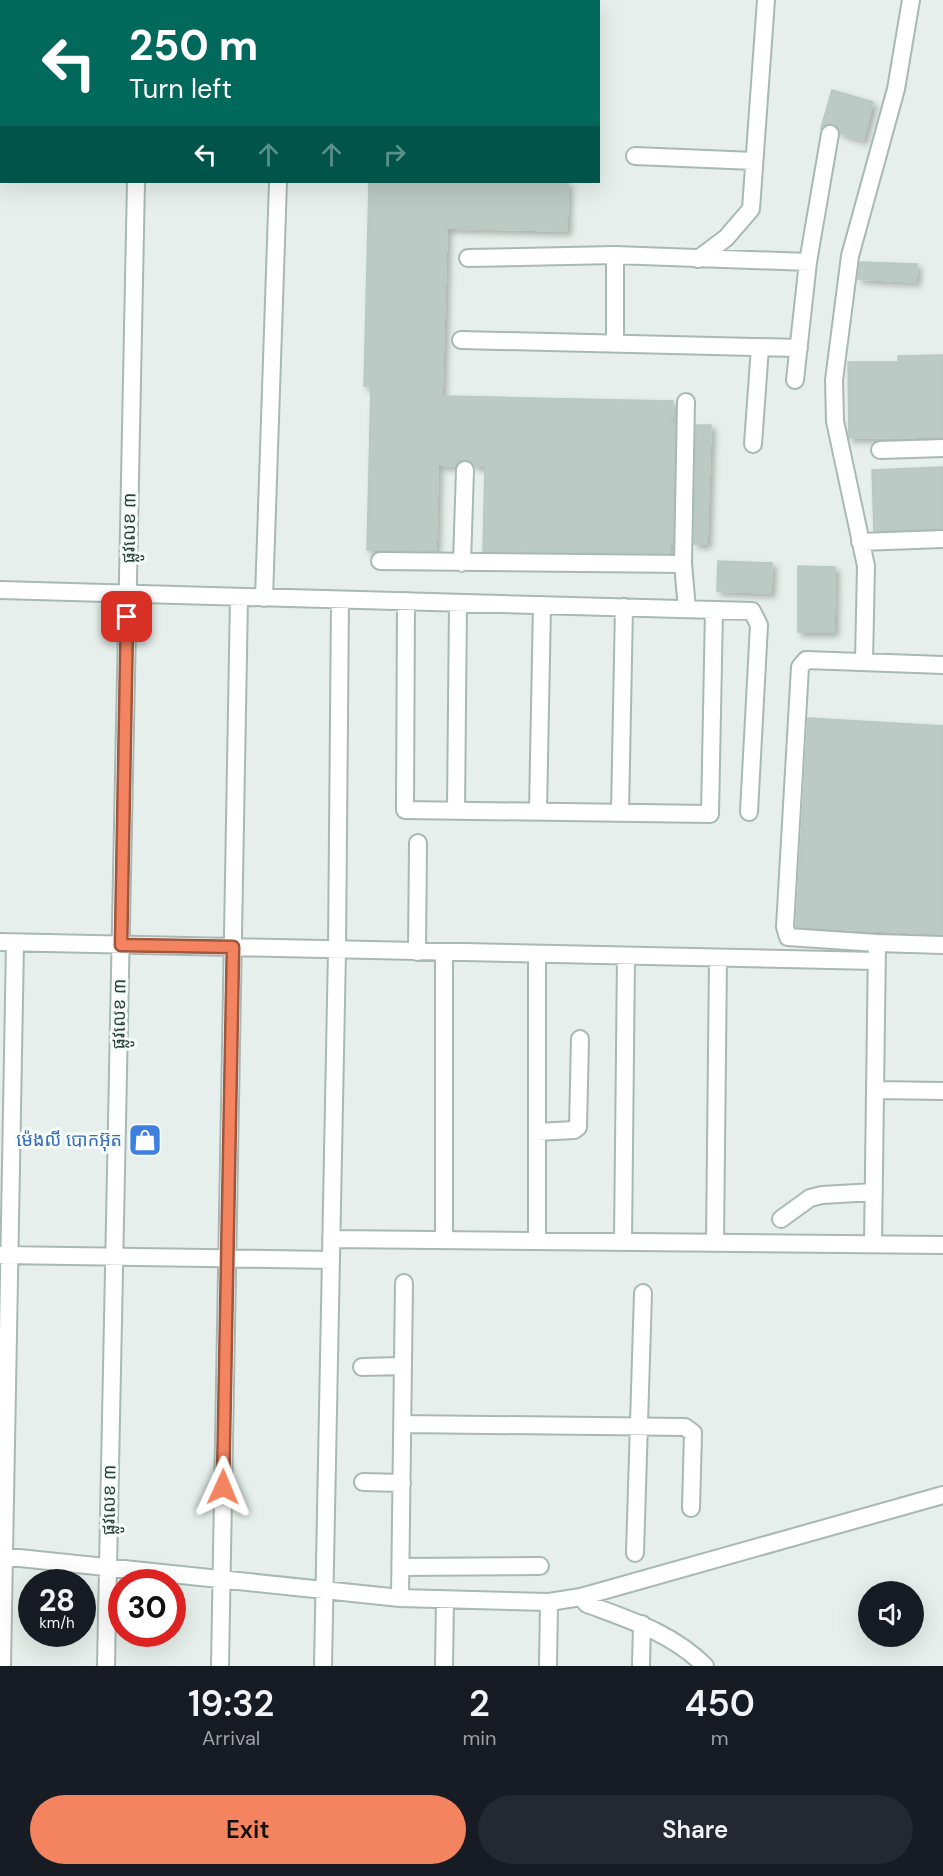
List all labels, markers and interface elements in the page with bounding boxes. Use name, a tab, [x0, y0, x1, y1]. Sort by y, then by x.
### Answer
text: 250 m	[129, 18, 258, 73]
icon: left	[30, 24, 108, 102]
text: Turn left	[129, 71, 232, 106]
icon: left	[189, 138, 222, 171]
icon: ahead	[252, 138, 285, 171]
icon: ahead	[315, 138, 348, 171]
icon: right	[378, 138, 411, 171]
street label: ផ្លូវលេខ ៣	[116, 492, 146, 564]
pin	[101, 591, 152, 642]
icon: arrive	[110, 600, 143, 633]
street label: ផ្លូវលេខ ៣	[106, 978, 136, 1050]
shop icon: ម៉េងលី បោកអ៊ុត	[127, 1122, 163, 1158]
place label: ម៉េងលី បោកអ៊ុត	[16, 1128, 122, 1152]
position arrow	[191, 1455, 255, 1519]
street label: ផ្លូវលេខ ៣	[96, 1464, 126, 1536]
speed limit sign: 30	[108, 1569, 186, 1647]
text: 28	[39, 1581, 75, 1620]
map controls	[858, 1581, 924, 1647]
button: sound	[858, 1581, 924, 1647]
text: km/h	[39, 1613, 75, 1633]
text: 19:32	[188, 1680, 274, 1727]
text: 2	[469, 1680, 490, 1727]
text: 450	[685, 1680, 755, 1727]
text: Arrival	[202, 1725, 260, 1751]
text: min	[462, 1725, 497, 1751]
text: m	[711, 1725, 729, 1751]
button: Exit	[30, 1795, 466, 1864]
button: Share	[478, 1795, 913, 1864]

